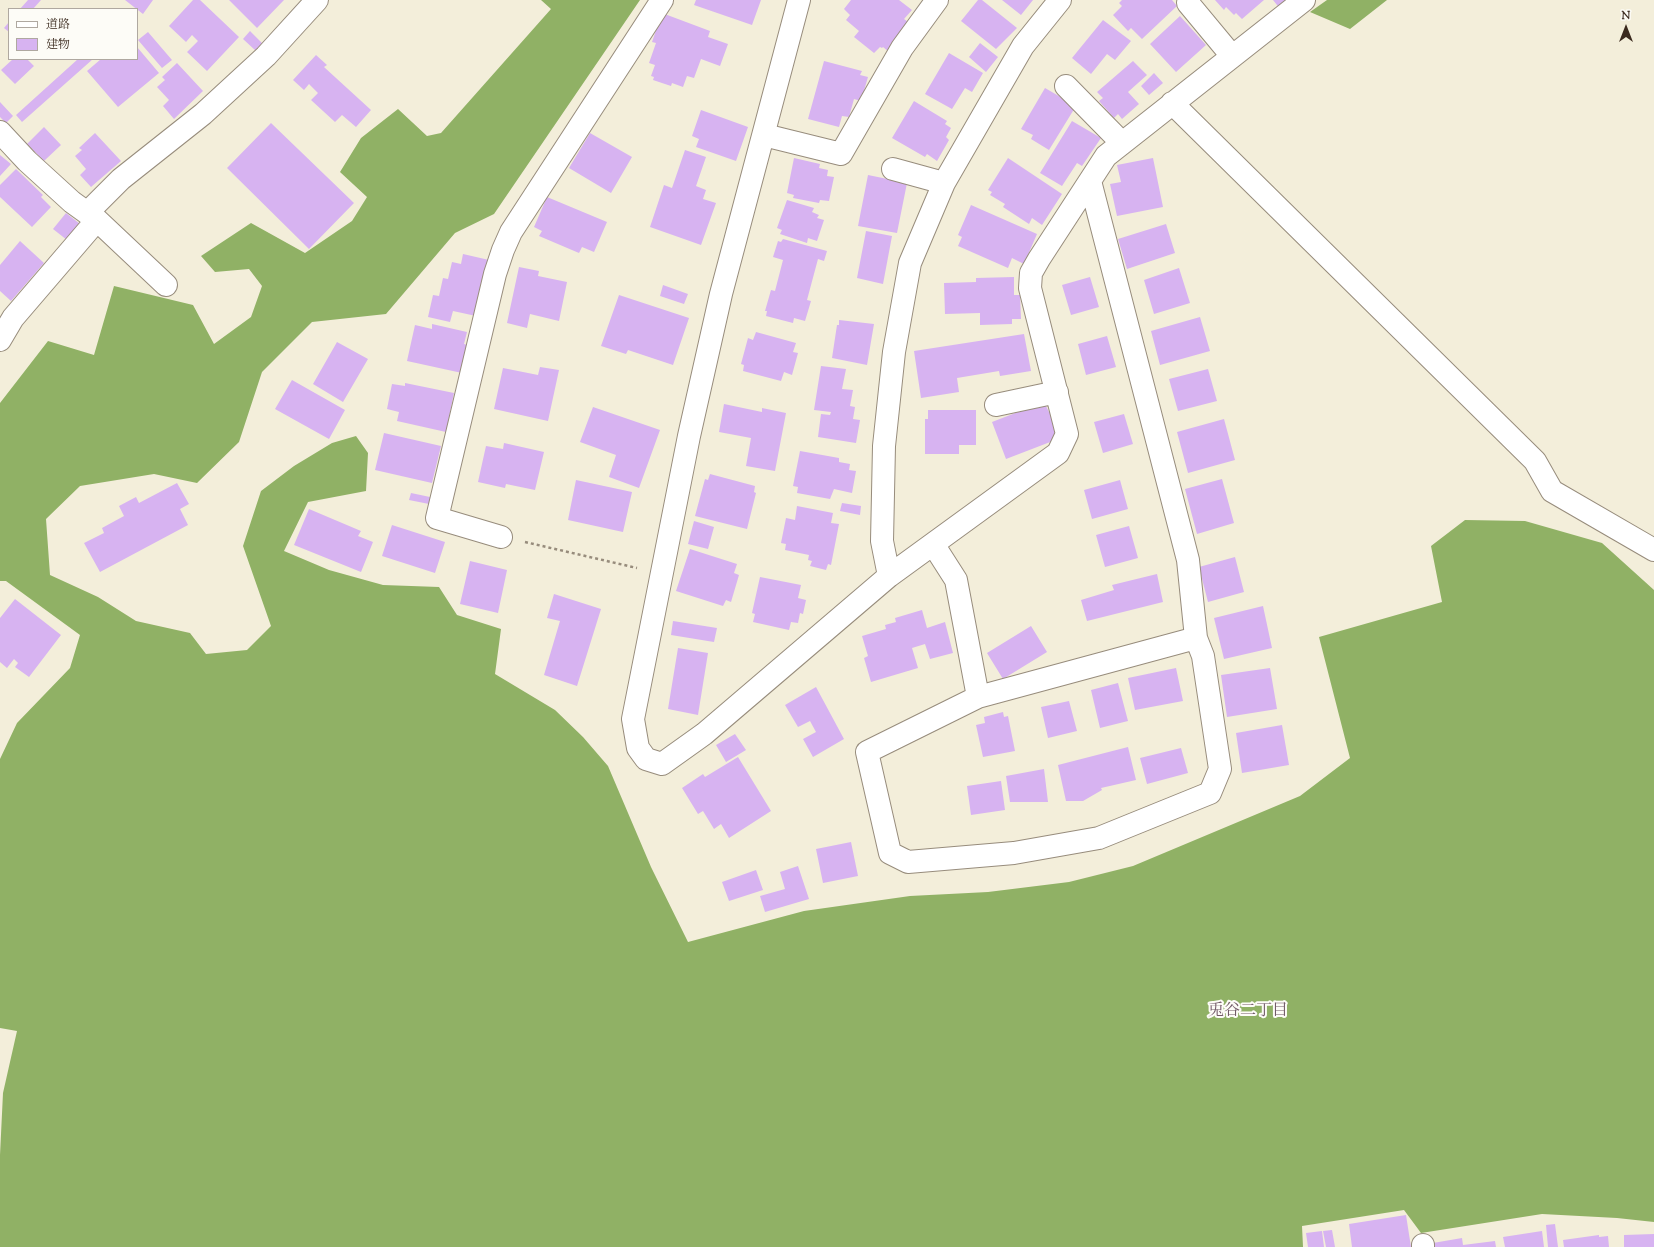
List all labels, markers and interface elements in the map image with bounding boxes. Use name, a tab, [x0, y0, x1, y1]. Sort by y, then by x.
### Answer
legend	[8, 8, 138, 60]
north arrow	[1606, 8, 1646, 48]
text: N	[1622, 8, 1630, 24]
text: 道路	[46, 16, 70, 34]
text: 建物	[46, 36, 70, 54]
district label: 兎谷二丁目	[1208, 1002, 1288, 1022]

